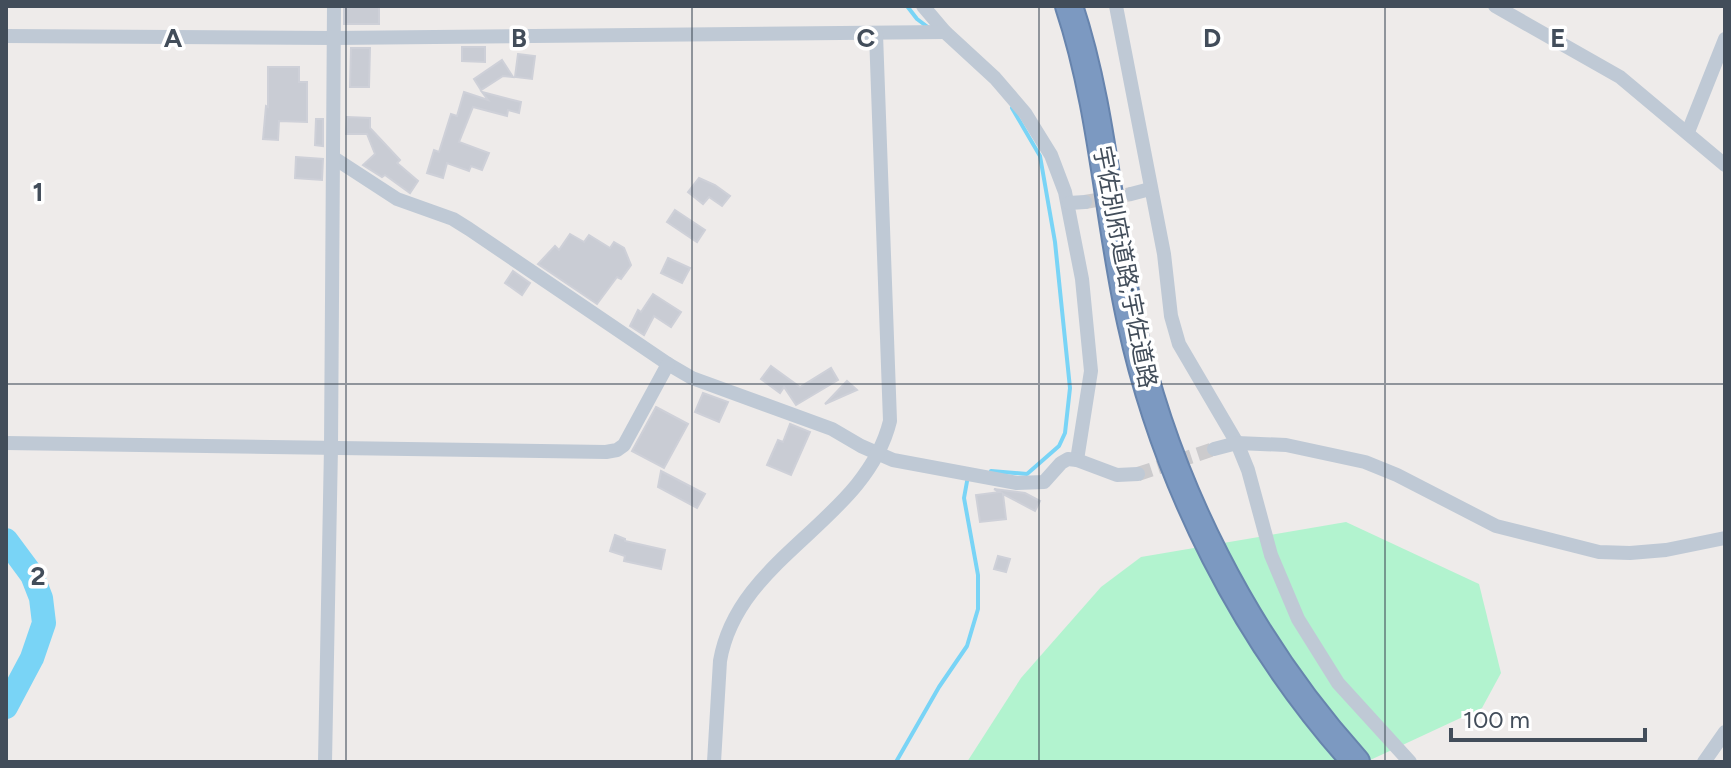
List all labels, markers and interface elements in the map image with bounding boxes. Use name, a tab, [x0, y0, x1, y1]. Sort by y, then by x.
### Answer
text: A	[164, 22, 183, 54]
text: B	[511, 22, 527, 54]
text: C	[857, 22, 876, 54]
text: D	[1203, 22, 1221, 54]
text: E	[1550, 22, 1566, 54]
street label: 宇佐別府道路;宇佐道路	[1088, 143, 1163, 391]
text: 1	[33, 176, 43, 208]
text: 2	[30, 560, 46, 592]
scale bar	[1451, 692, 1645, 742]
text: 100 m	[1463, 705, 1530, 734]

